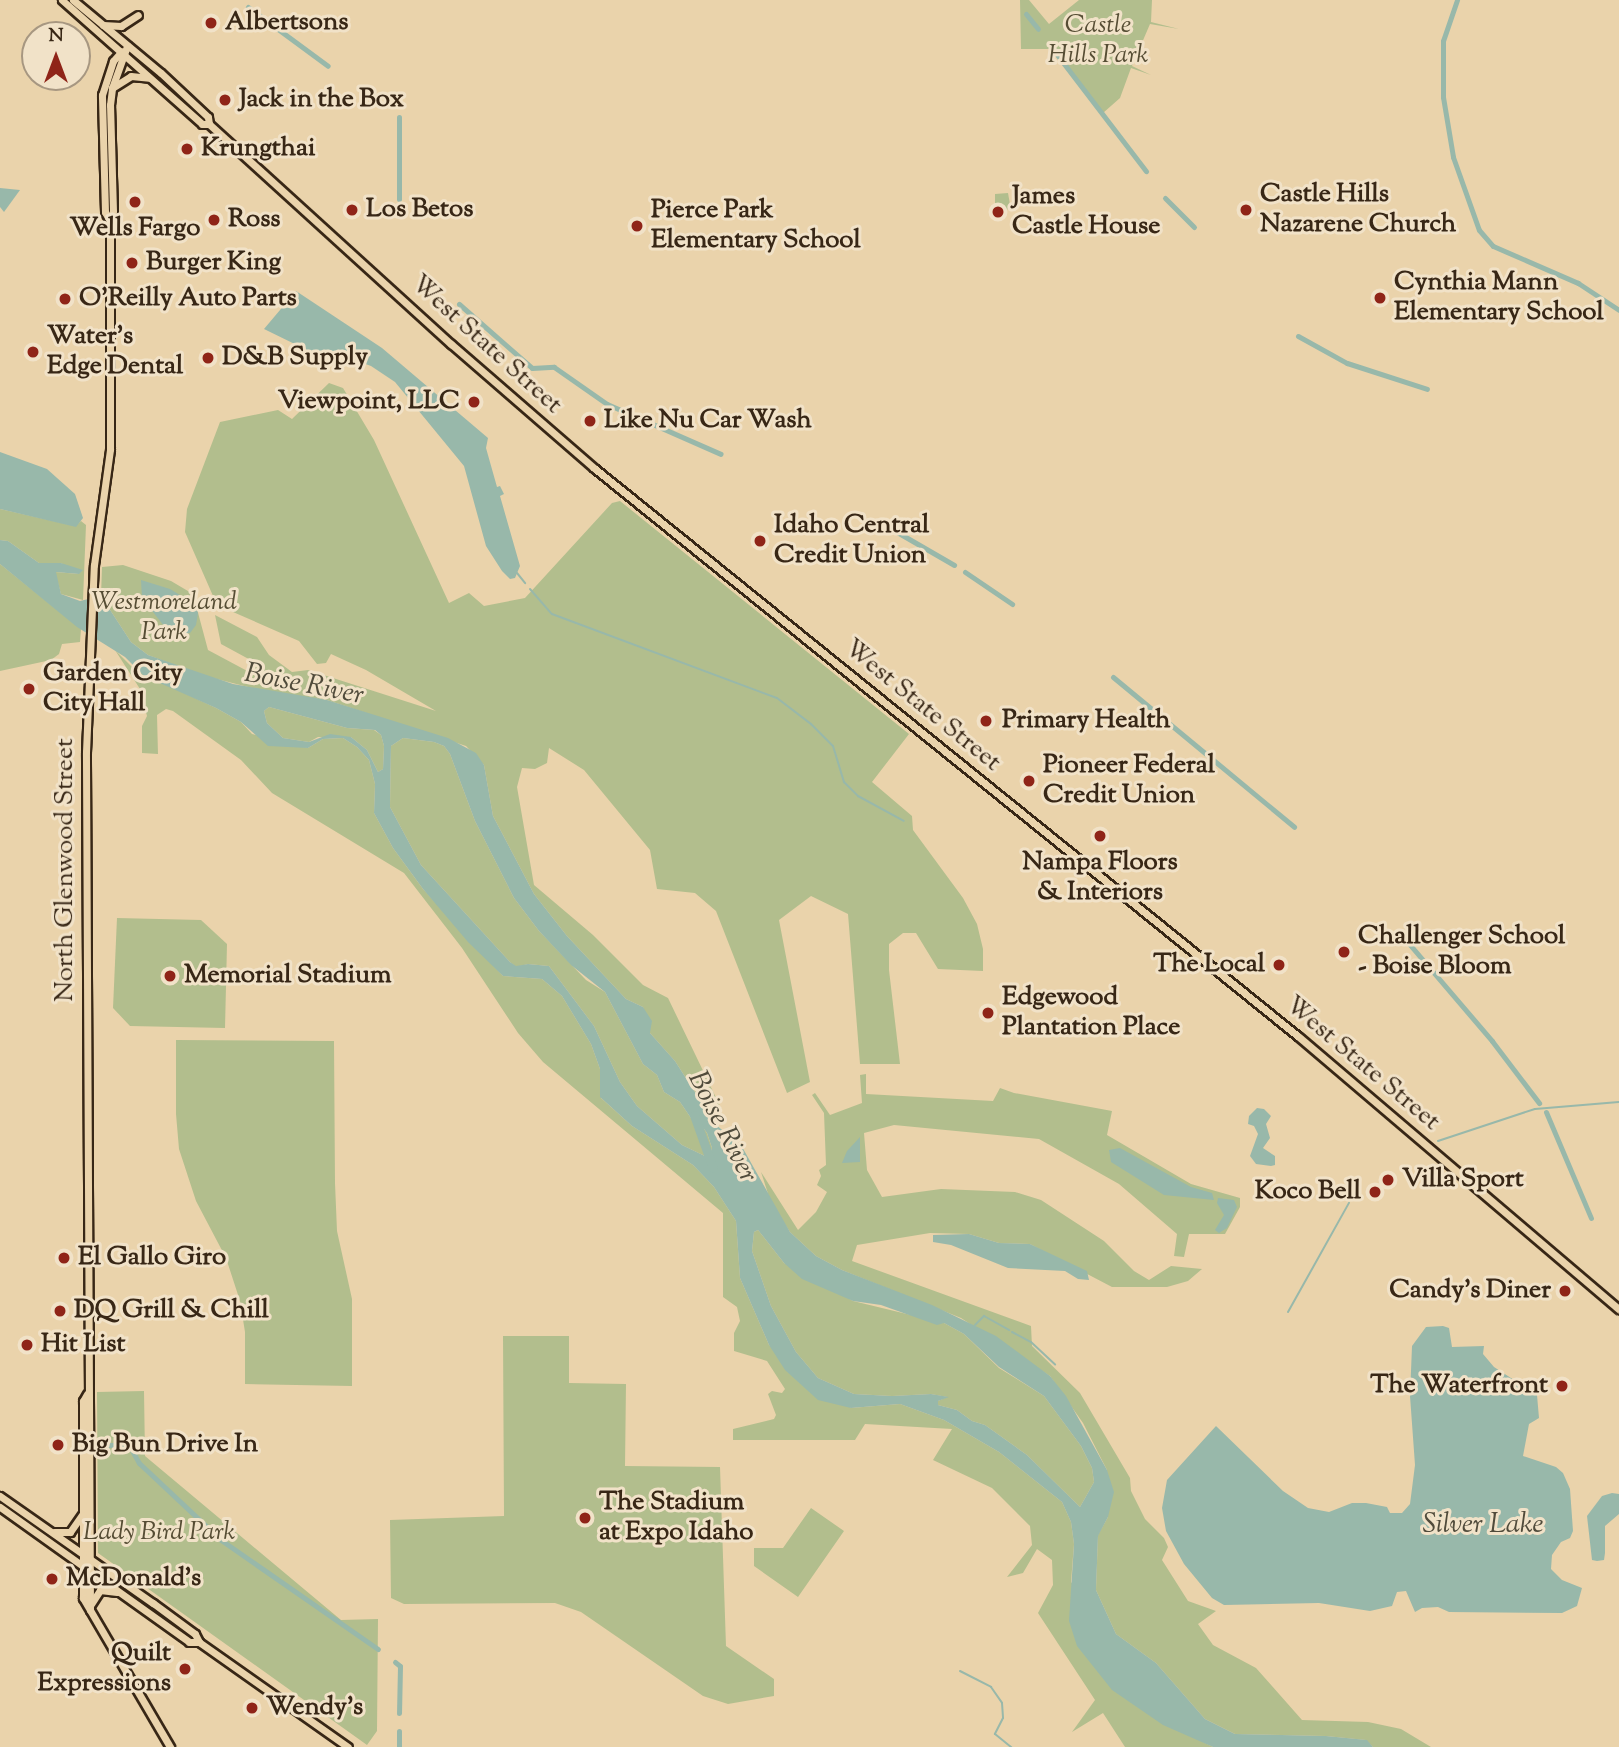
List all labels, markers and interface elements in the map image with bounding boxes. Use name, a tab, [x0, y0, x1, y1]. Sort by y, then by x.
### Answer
place label: Albertsons	[225, 7, 349, 39]
park label: Castle Hills Park	[1048, 10, 1148, 72]
marker: Albertsons	[203, 15, 219, 31]
north arrow	[21, 21, 91, 91]
text: N	[48, 23, 64, 50]
place label: Jack in the Box	[239, 84, 404, 116]
marker: Jack in the Box	[217, 92, 233, 108]
place label: Krungthai	[201, 133, 315, 165]
marker: Krungthai	[179, 141, 195, 157]
place label: Castle Hills Nazarene Church	[1260, 179, 1456, 241]
place label: James Castle House	[1012, 181, 1160, 242]
marker: Wells Fargo	[127, 194, 143, 210]
place label: Los Betos	[366, 194, 473, 226]
place label: Pierce Park Elementary School	[651, 195, 861, 256]
marker: Los Betos	[344, 202, 360, 218]
marker: Castle Hills Nazarene Church	[1238, 202, 1254, 218]
place label: Ross	[228, 204, 281, 236]
marker: James Castle House	[990, 204, 1006, 220]
marker: Ross	[206, 212, 222, 228]
place label: Wells Fargo	[70, 213, 200, 245]
marker: Pierce Park Elementary School	[629, 218, 645, 234]
place label: Burger King	[146, 247, 281, 279]
marker: Burger King	[124, 255, 140, 271]
place label: Cynthia Mann Elementary School	[1394, 267, 1604, 328]
street label: West State Street	[404, 269, 568, 421]
place label: O'Reilly Auto Parts	[79, 283, 297, 315]
marker: Cynthia Mann Elementary School	[1372, 290, 1388, 306]
marker: O'Reilly Auto Parts	[57, 291, 73, 307]
place label: Water's Edge Dental	[47, 321, 183, 382]
place label: D&B Supply	[222, 342, 368, 374]
marker: Water's Edge Dental	[25, 344, 41, 360]
marker: D&B Supply	[200, 350, 216, 366]
place label: Viewpoint, LLC	[278, 386, 460, 418]
marker: Viewpoint, LLC	[466, 394, 482, 410]
place label: Like Nu Car Wash	[604, 405, 812, 437]
marker: Like Nu Car Wash	[582, 413, 598, 429]
place label: Idaho Central Credit Union	[774, 510, 929, 572]
marker: Idaho Central Credit Union	[752, 533, 768, 549]
park label: Westmoreland Park	[91, 587, 237, 648]
street label: West State Street	[837, 633, 1007, 779]
water label: Boise River	[242, 657, 366, 713]
place label: Garden City City Hall	[43, 658, 183, 720]
marker: Garden City City Hall	[21, 681, 37, 697]
place label: Primary Health	[1002, 705, 1171, 737]
marker: Primary Health	[976, 711, 996, 731]
street label: North Glenwood Street	[50, 738, 82, 1002]
place label: Pioneer Federal Credit Union	[1043, 750, 1215, 812]
marker: Pioneer Federal Credit Union	[1021, 773, 1037, 789]
marker: Nampa Floors & Interiors	[1092, 828, 1108, 844]
place label: Nampa Floors & Interiors	[1022, 847, 1178, 908]
place label: Challenger School - Boise Bloom	[1358, 921, 1565, 982]
marker: Challenger School - Boise Bloom	[1336, 944, 1352, 960]
place label: The Local	[1153, 949, 1265, 981]
marker: The Local	[1271, 957, 1287, 973]
place label: Memorial Stadium	[184, 960, 391, 992]
marker: Memorial Stadium	[162, 968, 178, 984]
place label: Edgewood Plantation Place	[1002, 982, 1180, 1044]
street label: West State Street	[1278, 990, 1446, 1138]
marker: Edgewood Plantation Place	[980, 1005, 996, 1021]
water label: Boise River	[680, 1066, 764, 1188]
place label: Villa Sport	[1402, 1164, 1524, 1196]
marker: Villa Sport	[1380, 1172, 1396, 1188]
place label: Koco Bell	[1255, 1176, 1361, 1208]
marker: Koco Bell	[1367, 1184, 1383, 1200]
place label: El Gallo Giro	[78, 1242, 226, 1274]
marker: El Gallo Giro	[56, 1250, 72, 1266]
place label: Candy's Diner	[1389, 1275, 1551, 1307]
marker: Candy's Diner	[1557, 1283, 1573, 1299]
place label: DQ Grill & Chill	[74, 1295, 269, 1327]
marker: DQ Grill & Chill	[52, 1303, 68, 1319]
place label: Hit List	[41, 1329, 125, 1361]
marker: Hit List	[19, 1337, 35, 1353]
place label: The Waterfront	[1370, 1370, 1548, 1402]
marker: The Waterfront	[1554, 1378, 1570, 1394]
place label: Big Bun Drive In	[72, 1429, 258, 1461]
marker: Big Bun Drive In	[50, 1437, 66, 1453]
place label: The Stadium at Expo Idaho	[599, 1487, 753, 1548]
water label: Silver Lake	[1422, 1508, 1544, 1542]
marker: The Stadium at Expo Idaho	[577, 1510, 593, 1526]
park label: Lady Bird Park	[83, 1517, 235, 1549]
place label: McDonald's	[66, 1563, 201, 1595]
marker: McDonald's	[44, 1571, 60, 1587]
place label: Quilt Expressions	[38, 1638, 171, 1700]
marker: Quilt Expressions	[177, 1661, 193, 1677]
place label: Wendy's	[266, 1692, 363, 1724]
marker: Wendy's	[244, 1700, 260, 1716]

